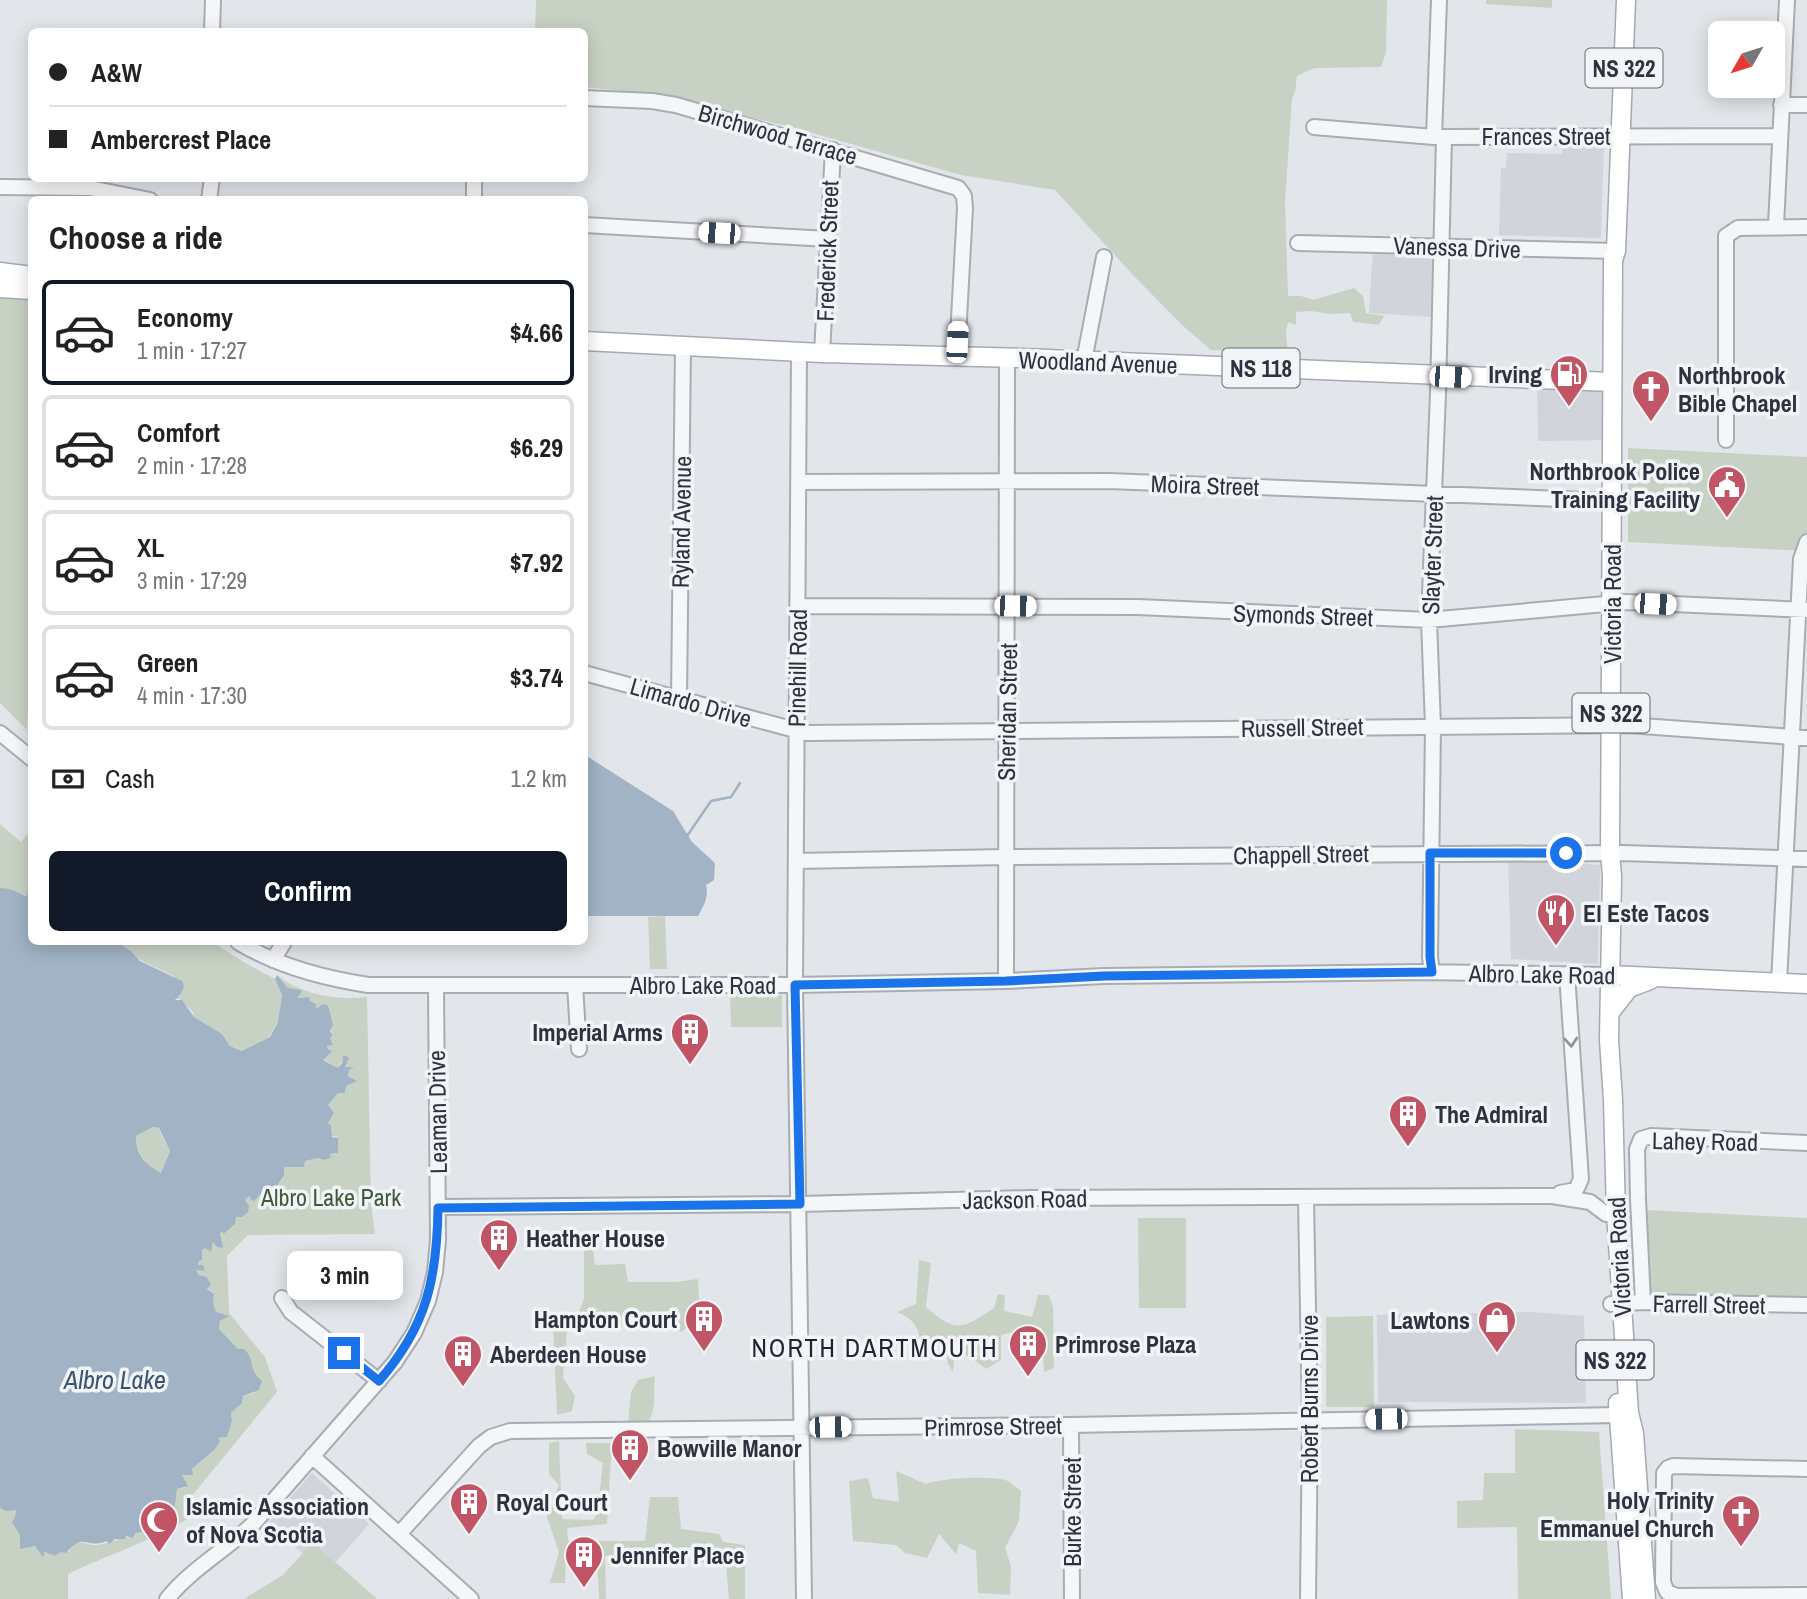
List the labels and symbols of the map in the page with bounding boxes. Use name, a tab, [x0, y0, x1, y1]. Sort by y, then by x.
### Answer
north arrow	[1708, 21, 1785, 98]
road number: NS 322	[1586, 48, 1662, 88]
street label: Birchwood Terrace	[695, 96, 861, 172]
street label: Frances Street	[1481, 120, 1611, 152]
street label: Frederick Street	[809, 179, 845, 322]
car	[698, 221, 741, 245]
street label: Vanessa Drive	[1393, 229, 1521, 265]
car	[946, 320, 969, 364]
street label: Woodland Avenue	[1018, 343, 1178, 381]
road number: NS 118	[1222, 348, 1300, 388]
fuel station icon: Irving	[1548, 353, 1590, 408]
place label: Irving	[1488, 358, 1542, 390]
place label: Northbrook Bible Chapel	[1678, 359, 1797, 419]
car	[1429, 366, 1472, 388]
church icon: Northbrook Bible Chapel	[1630, 368, 1672, 423]
place label: Northbrook Police Training Facility	[1529, 455, 1700, 515]
street label: Ryland Avenue	[664, 456, 698, 588]
public building icon: Northbrook Police Training Facility	[1706, 464, 1748, 519]
street label: Moira Street	[1150, 467, 1260, 503]
street label: Slayter Street	[1414, 494, 1450, 615]
street label: Victoria Road	[1596, 544, 1628, 664]
car	[1634, 592, 1677, 616]
car	[994, 595, 1037, 617]
street label: Symonds Street	[1232, 597, 1374, 633]
street label: Pinehill Road	[780, 609, 814, 727]
street label: Sheridan Street	[990, 642, 1024, 781]
street label: Limardo Drive	[627, 669, 755, 735]
road number: NS 322	[1572, 694, 1650, 733]
street label: Russell Street	[1240, 710, 1364, 744]
street label: Chappell Street	[1233, 837, 1370, 871]
route start	[1550, 837, 1582, 869]
restaurant icon: El Este Tacos	[1535, 892, 1577, 947]
place label: El Este Tacos	[1583, 897, 1710, 929]
street label: Albro Lake Road	[1467, 957, 1616, 991]
street label: Albro Lake Road	[629, 969, 776, 1001]
building icon: Imperial Arms	[669, 1011, 711, 1066]
place label: Imperial Arms	[532, 1016, 663, 1048]
one-way arrow	[1564, 1037, 1579, 1048]
street label: Leaman Drive	[420, 1050, 454, 1174]
building icon: The Admiral	[1387, 1093, 1429, 1148]
place label: The Admiral	[1435, 1098, 1548, 1130]
street label: Lahey Road	[1652, 1124, 1758, 1158]
park label: Albro Lake Park	[260, 1181, 401, 1213]
street label: Jackson Road	[962, 1182, 1088, 1216]
street label: Victoria Road	[1600, 1196, 1638, 1318]
building icon: Heather House	[478, 1217, 520, 1272]
place label: Heather House	[526, 1222, 665, 1254]
callout: 3 min	[286, 1252, 402, 1300]
street label: Farrell Street	[1652, 1287, 1766, 1321]
building icon: Hampton Court	[683, 1298, 725, 1353]
shop icon: Lawtons	[1476, 1299, 1518, 1354]
place label: Hampton Court	[534, 1303, 677, 1335]
place label: Lawtons	[1390, 1304, 1470, 1336]
street label: Robert Burns Drive	[1293, 1315, 1325, 1483]
building icon: Primrose Plaza	[1007, 1323, 1049, 1378]
place label: Primrose Plaza	[1055, 1328, 1196, 1360]
district label: NORTH DARTMOUTH	[751, 1330, 999, 1365]
building icon: Aberdeen House	[442, 1333, 484, 1388]
route end	[328, 1337, 360, 1369]
place label: Aberdeen House	[490, 1338, 646, 1370]
road number: NS 322	[1576, 1340, 1654, 1380]
water label: Albro Lake	[63, 1362, 166, 1397]
car	[1365, 1408, 1408, 1430]
street label: Primrose Street	[924, 1409, 1063, 1443]
car	[809, 1416, 852, 1438]
building icon: Bowville Manor	[609, 1427, 651, 1482]
place label: Bowville Manor	[657, 1432, 802, 1464]
street label: Burke Street	[1056, 1457, 1088, 1567]
building icon: Royal Court	[448, 1481, 490, 1536]
place label: Holy Trinity Emmanuel Church	[1540, 1484, 1714, 1544]
place label: Royal Court	[496, 1486, 608, 1518]
place label: Islamic Association of Nova Scotia	[186, 1490, 369, 1550]
church icon: Holy Trinity Emmanuel Church	[1720, 1493, 1762, 1548]
mosque icon: Islamic Association of Nova Scotia	[138, 1499, 180, 1554]
building icon: Jennifer Place	[563, 1534, 605, 1589]
place label: Jennifer Place	[611, 1539, 745, 1571]

